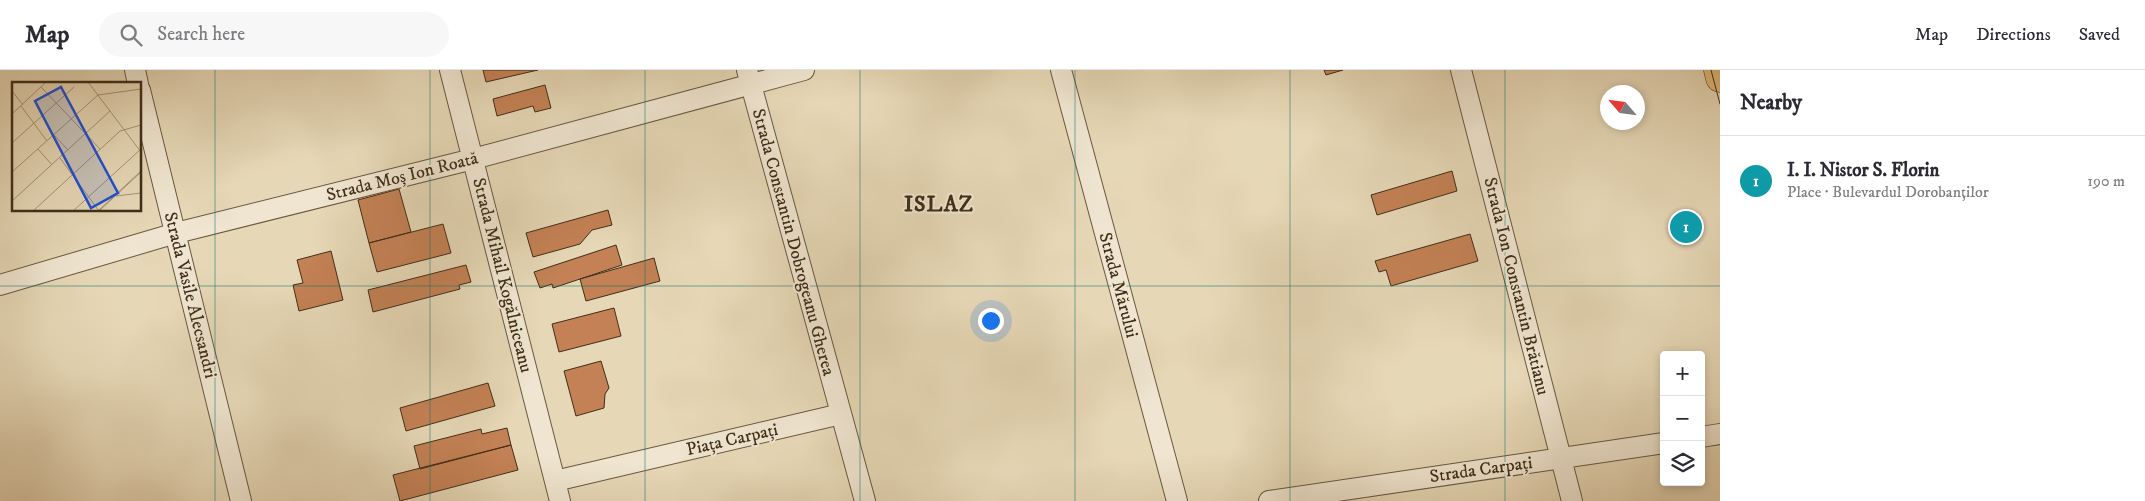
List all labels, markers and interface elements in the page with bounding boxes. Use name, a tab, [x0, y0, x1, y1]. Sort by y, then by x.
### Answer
search box	[99, 12, 449, 57]
text: Map	[25, 20, 69, 50]
icon: search	[117, 21, 145, 49]
text: Search here	[157, 23, 245, 46]
text: Map	[1915, 24, 1948, 46]
text: Directions	[1976, 24, 2051, 46]
text: Saved	[2079, 24, 2120, 46]
inset map	[12, 82, 141, 211]
north arrow	[1600, 85, 1645, 130]
text: Nearby	[1740, 90, 1802, 116]
street label: Strada Constantin Dobrogeanu Gherea	[747, 106, 839, 378]
street label: Strada Moș Ion Roată	[324, 147, 481, 206]
text: I. I. Nistor S. Florin	[1787, 159, 1939, 182]
text: 1	[1753, 171, 1759, 191]
text: 190 m	[2087, 171, 2125, 191]
street label: Strada Ion Constantin Brătianu	[1478, 175, 1554, 398]
street label: Strada Mihail Kogălniceanu	[467, 176, 537, 375]
text: Place · Bulevardul Dorobanților	[1787, 182, 1989, 202]
district label: ISLAZ	[904, 191, 974, 218]
pin: 1	[1670, 208, 1702, 246]
street label: Strada Vasile Alecsandri	[159, 210, 221, 381]
street label: Strada Mărului	[1093, 230, 1143, 340]
your location	[978, 308, 1004, 334]
map controls	[1660, 351, 1705, 486]
button: +	[1660, 351, 1705, 396]
button: −	[1660, 396, 1705, 441]
street label: Piața Carpați	[684, 419, 780, 461]
button: layers	[1660, 441, 1705, 486]
street label: Strada Carpați	[1428, 452, 1534, 488]

